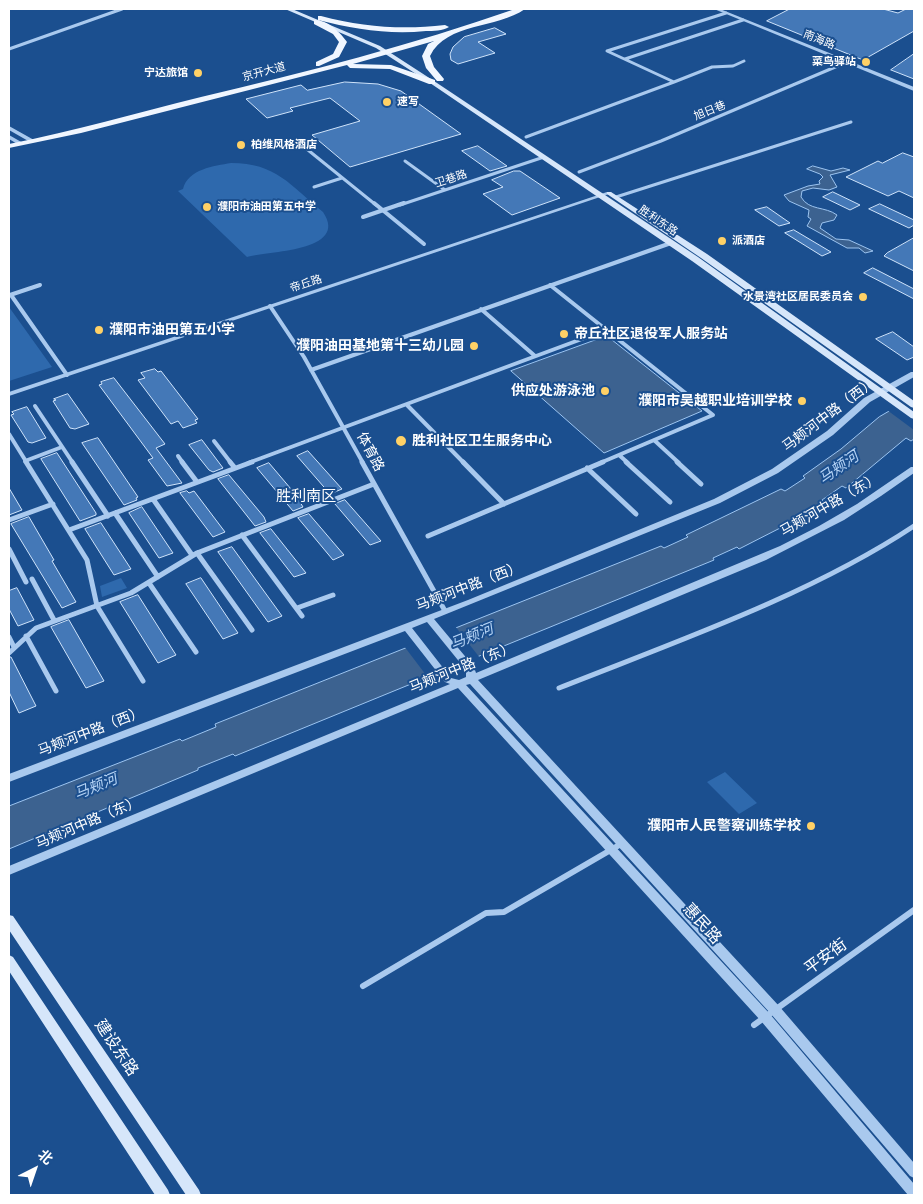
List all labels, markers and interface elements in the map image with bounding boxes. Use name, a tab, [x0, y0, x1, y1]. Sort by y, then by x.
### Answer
street label: 南海路	[801, 28, 837, 52]
place label: 菜鸟驿站	[812, 55, 856, 69]
marker: 菜鸟驿站	[860, 56, 872, 68]
street label: 京开大道	[241, 60, 287, 84]
place label: 宁达旅馆	[144, 66, 188, 80]
marker: 宁达旅馆	[192, 67, 204, 79]
place label: 速写	[397, 95, 419, 109]
marker: 速写	[381, 96, 393, 108]
street label: 旭日巷	[692, 99, 728, 123]
place label: 柏维风格酒店	[251, 138, 317, 152]
marker: 柏维风格酒店	[235, 139, 247, 151]
street label: 卫巷路	[433, 168, 469, 190]
place label: 濮阳市油田第五中学	[217, 200, 316, 214]
marker: 濮阳市油田第五中学	[201, 201, 213, 213]
street label: 胜利东路	[636, 203, 680, 239]
place label: 派酒店	[732, 234, 765, 248]
marker: 派酒店	[716, 235, 728, 247]
street label: 帝丘路	[288, 273, 324, 295]
place label: 水景湾社区居民委员会	[743, 290, 853, 304]
marker: 水景湾社区居民委员会	[857, 291, 869, 303]
place label: 濮阳市油田第五小学	[109, 322, 235, 338]
marker: 濮阳市油田第五小学	[93, 324, 105, 336]
place label: 帝丘社区退役军人服务站	[574, 326, 728, 342]
marker: 帝丘社区退役军人服务站	[558, 328, 570, 340]
place label: 濮阳油田基地第十三幼儿园	[296, 338, 464, 354]
marker: 濮阳油田基地第十三幼儿园	[468, 340, 480, 352]
street label: 马颊河中路（西）	[779, 375, 879, 455]
place label: 供应处游泳池	[511, 383, 595, 399]
marker: 供应处游泳池	[599, 385, 611, 397]
place label: 濮阳市吴越职业培训学校	[638, 393, 792, 409]
marker: 濮阳市吴越职业培训学校	[796, 395, 808, 407]
street label: 体育路	[353, 430, 387, 474]
place label: 胜利社区卫生服务中心	[412, 433, 552, 449]
marker: 胜利社区卫生服务中心	[394, 434, 408, 448]
water label: 马颊河	[815, 448, 863, 488]
street label: 马颊河中路（东）	[777, 470, 883, 540]
district label: 胜利南区	[276, 488, 336, 506]
street label: 马颊河中路（西）	[414, 559, 524, 615]
water label: 马颊河	[448, 620, 496, 654]
street label: 马颊河中路（东）	[407, 639, 517, 697]
street label: 马颊河中路（西）	[36, 704, 146, 760]
water label: 马颊河	[72, 770, 120, 804]
street label: 马颊河中路（东）	[33, 793, 143, 853]
place label: 濮阳市人民警察训练学校	[647, 818, 801, 834]
marker: 濮阳市人民警察训练学校	[805, 820, 817, 832]
street label: 惠民路	[679, 900, 725, 948]
street label: 平安街	[801, 935, 851, 979]
street label: 建设东路	[90, 1016, 142, 1080]
north arrow	[10, 1144, 60, 1194]
text: 北	[34, 1146, 56, 1168]

